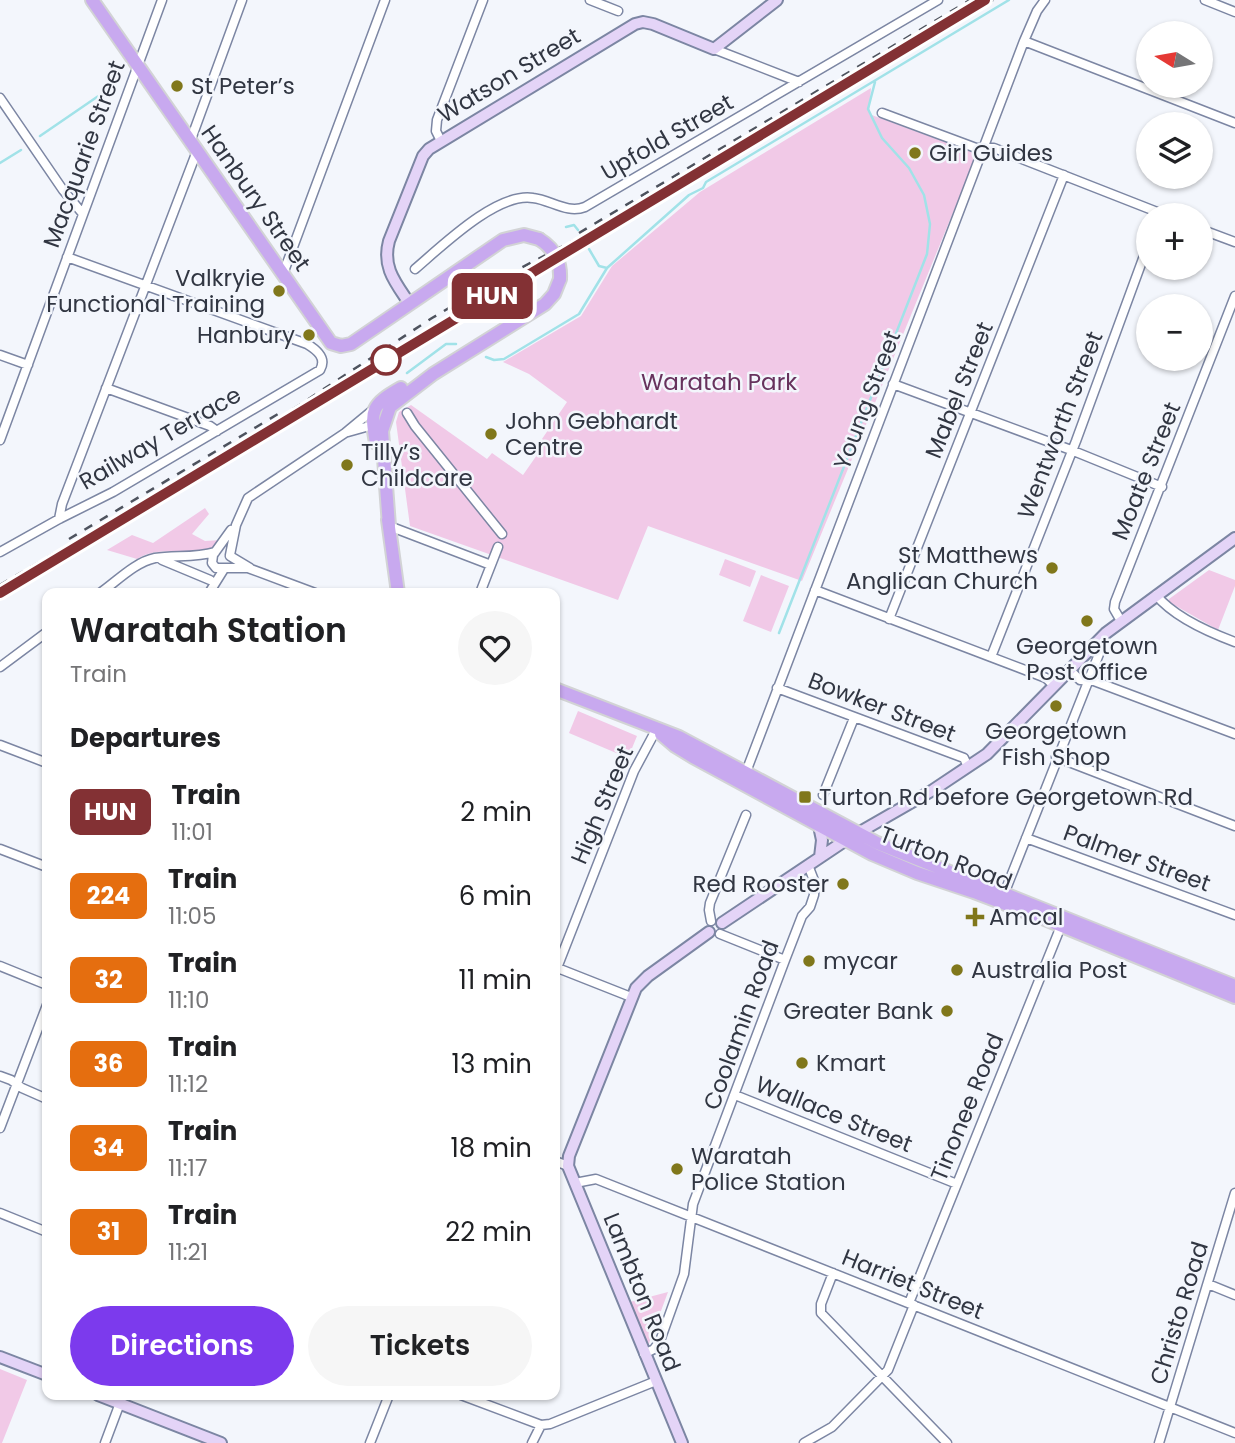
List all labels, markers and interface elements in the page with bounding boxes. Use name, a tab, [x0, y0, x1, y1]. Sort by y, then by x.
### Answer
street label: Watson Street	[432, 20, 586, 130]
north arrow	[1136, 21, 1213, 98]
map controls	[1136, 21, 1213, 371]
street label: Macquarie Street	[35, 56, 133, 252]
place label: St Peter’s	[191, 70, 295, 102]
marker: St Peter’s	[169, 78, 185, 94]
street label: Upfold Street	[595, 86, 739, 188]
button: layers	[1136, 112, 1213, 189]
street label: Hanbury Street	[194, 119, 318, 277]
place label: Girl Guides	[929, 137, 1053, 169]
marker: Girl Guides	[907, 145, 923, 161]
button: +	[1136, 203, 1213, 280]
place label: Valkryie Functional Training	[46, 262, 265, 320]
line badge: HUN	[452, 273, 532, 319]
text: HUN	[466, 279, 518, 312]
marker: Valkryie Functional Training	[271, 283, 287, 299]
button: −	[1136, 294, 1213, 371]
street label: Mabel Street	[917, 317, 1001, 463]
place label: Hanbury	[197, 319, 295, 351]
street label: Young Street	[826, 326, 908, 474]
marker: Hanbury	[301, 327, 317, 343]
street label: Wentworth Street	[1009, 327, 1111, 523]
unlabelled marker	[371, 345, 401, 375]
park label: Waratah Park	[641, 366, 797, 398]
street label: Railway Terrace	[73, 379, 247, 497]
street label: Moate Street	[1104, 397, 1188, 545]
place label: John Gebhardt Centre	[505, 405, 678, 463]
marker: John Gebhardt Centre	[483, 426, 499, 442]
place label: Tilly’s Childcare	[361, 436, 473, 494]
marker: Tilly’s Childcare	[339, 457, 355, 473]
place label: St Matthews Anglican Church	[846, 539, 1038, 597]
marker: St Matthews Anglican Church	[1044, 560, 1060, 576]
text: Waratah Station	[70, 607, 347, 654]
button: heart	[458, 611, 532, 685]
marker: Georgetown Post Office	[1079, 613, 1095, 629]
place label: Georgetown Post Office	[1016, 630, 1158, 688]
text: Train	[70, 658, 127, 690]
street label: Bowker Street	[804, 664, 960, 750]
marker: Georgetown Fish Shop	[1048, 698, 1064, 714]
place label: Georgetown Fish Shop	[985, 715, 1127, 773]
text: Departures	[70, 720, 221, 756]
street label: High Street	[563, 741, 641, 869]
text: Train	[172, 777, 241, 813]
place label: Turton Rd before Georgetown Rd	[819, 781, 1193, 813]
marker: Turton Rd before Georgetown Rd	[797, 789, 813, 805]
text: 2 min	[460, 794, 532, 830]
text: HUN	[84, 795, 137, 828]
text: 11:01	[172, 816, 213, 848]
street label: Palmer Street	[1059, 817, 1215, 899]
street label: Turton Road	[875, 818, 1017, 898]
text: Train	[168, 861, 237, 897]
place label: Red Rooster	[692, 868, 829, 900]
marker: Red Rooster	[835, 876, 851, 892]
text: 6 min	[459, 878, 532, 914]
text: 224	[87, 879, 130, 912]
text: 11:05	[168, 900, 217, 932]
place label: Amcal	[989, 901, 1063, 933]
marker: Amcal	[967, 909, 983, 925]
street label: Coolamin Road	[695, 936, 787, 1114]
text: Train	[168, 945, 237, 981]
place label: mycar	[823, 945, 898, 977]
marker: mycar	[801, 953, 817, 969]
place label: Australia Post	[971, 954, 1127, 986]
text: 11 min	[459, 962, 532, 998]
marker: Australia Post	[949, 962, 965, 978]
text: 32	[94, 963, 123, 996]
text: 11:10	[168, 984, 209, 1016]
place label: Greater Bank	[783, 995, 933, 1027]
marker: Greater Bank	[939, 1003, 955, 1019]
street label: Tinonee Road	[923, 1028, 1011, 1186]
text: Train	[168, 1029, 237, 1065]
text: 13 min	[452, 1046, 532, 1082]
text: 36	[94, 1047, 123, 1080]
place label: Kmart	[816, 1047, 886, 1079]
marker: Kmart	[794, 1055, 810, 1071]
text: 11:12	[168, 1068, 208, 1100]
street label: Wallace Street	[751, 1068, 917, 1160]
text: Train	[168, 1113, 237, 1149]
text: 18 min	[451, 1130, 532, 1166]
text: 34	[93, 1131, 124, 1164]
place label: Waratah Police Station	[691, 1140, 846, 1198]
text: 11:17	[168, 1152, 208, 1184]
marker: Waratah Police Station	[669, 1161, 685, 1177]
text: Train	[168, 1197, 237, 1233]
street label: Lambton Road	[596, 1208, 688, 1376]
text: 22 min	[445, 1214, 532, 1250]
text: 31	[97, 1215, 120, 1248]
text: 11:21	[168, 1236, 208, 1268]
street label: Christo Road	[1142, 1238, 1216, 1388]
street label: Harriet Street	[837, 1241, 989, 1327]
button: Directions	[70, 1306, 294, 1386]
button: Tickets	[308, 1306, 532, 1386]

